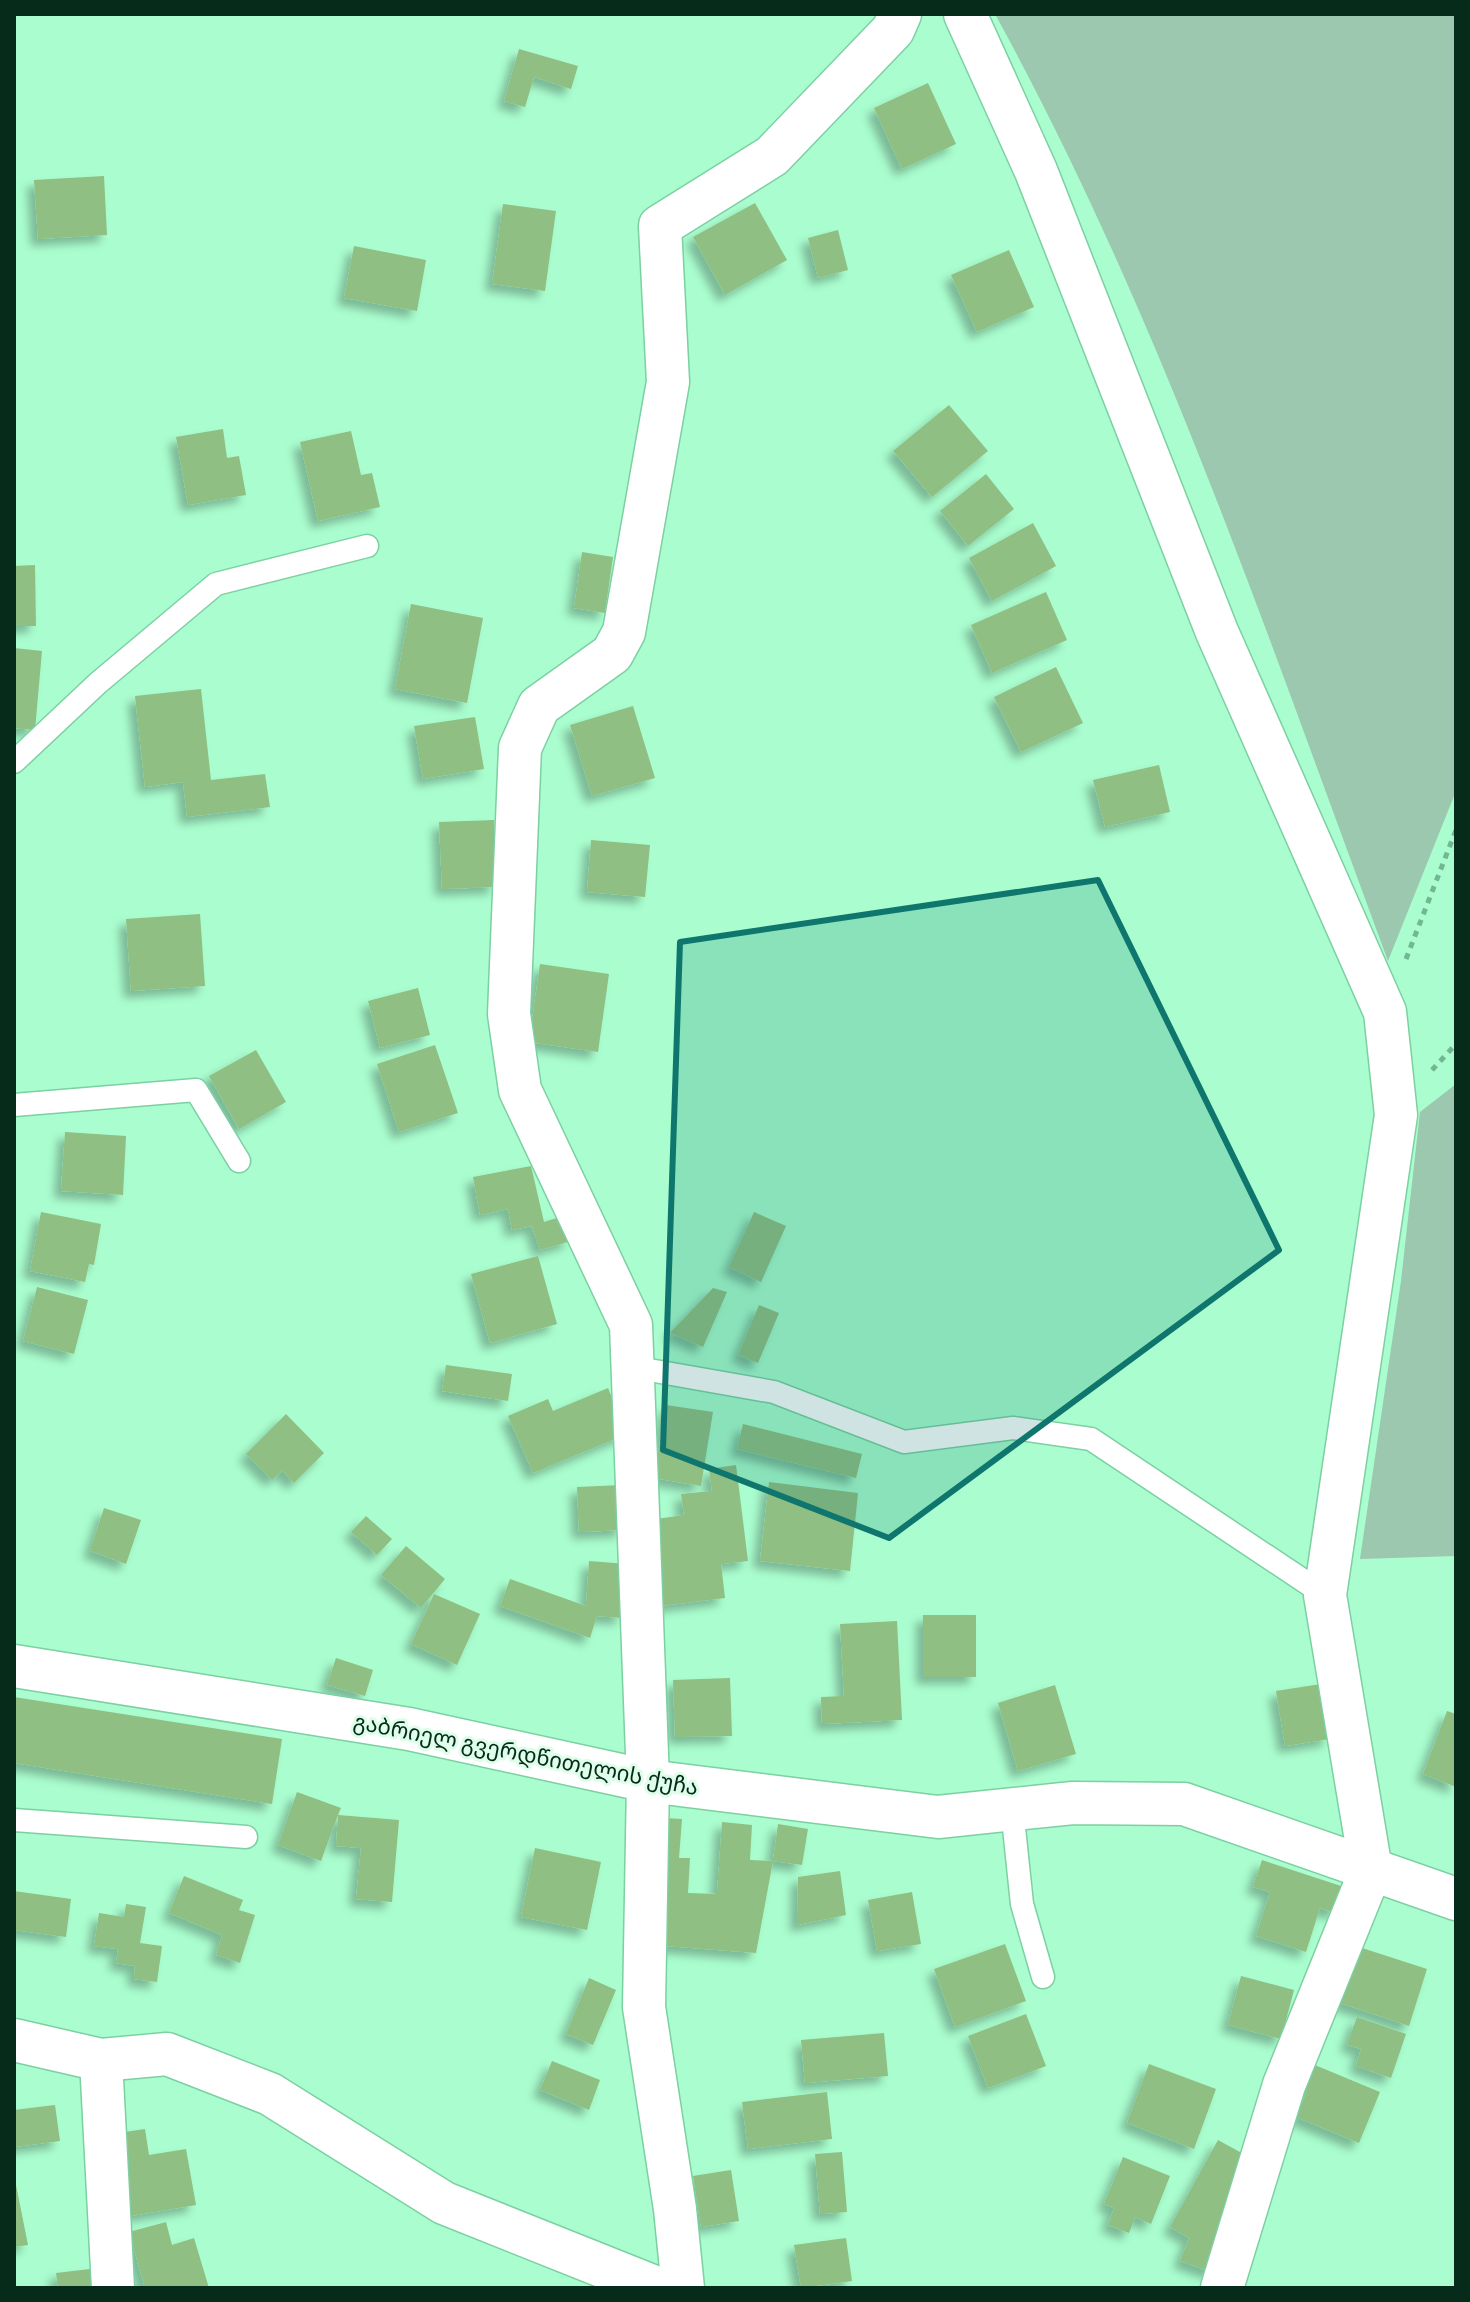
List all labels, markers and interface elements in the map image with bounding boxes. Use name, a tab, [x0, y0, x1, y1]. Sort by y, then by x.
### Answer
street label: გაბრიელ გვერდწითელის ქუჩა	[351, 1708, 701, 1801]

